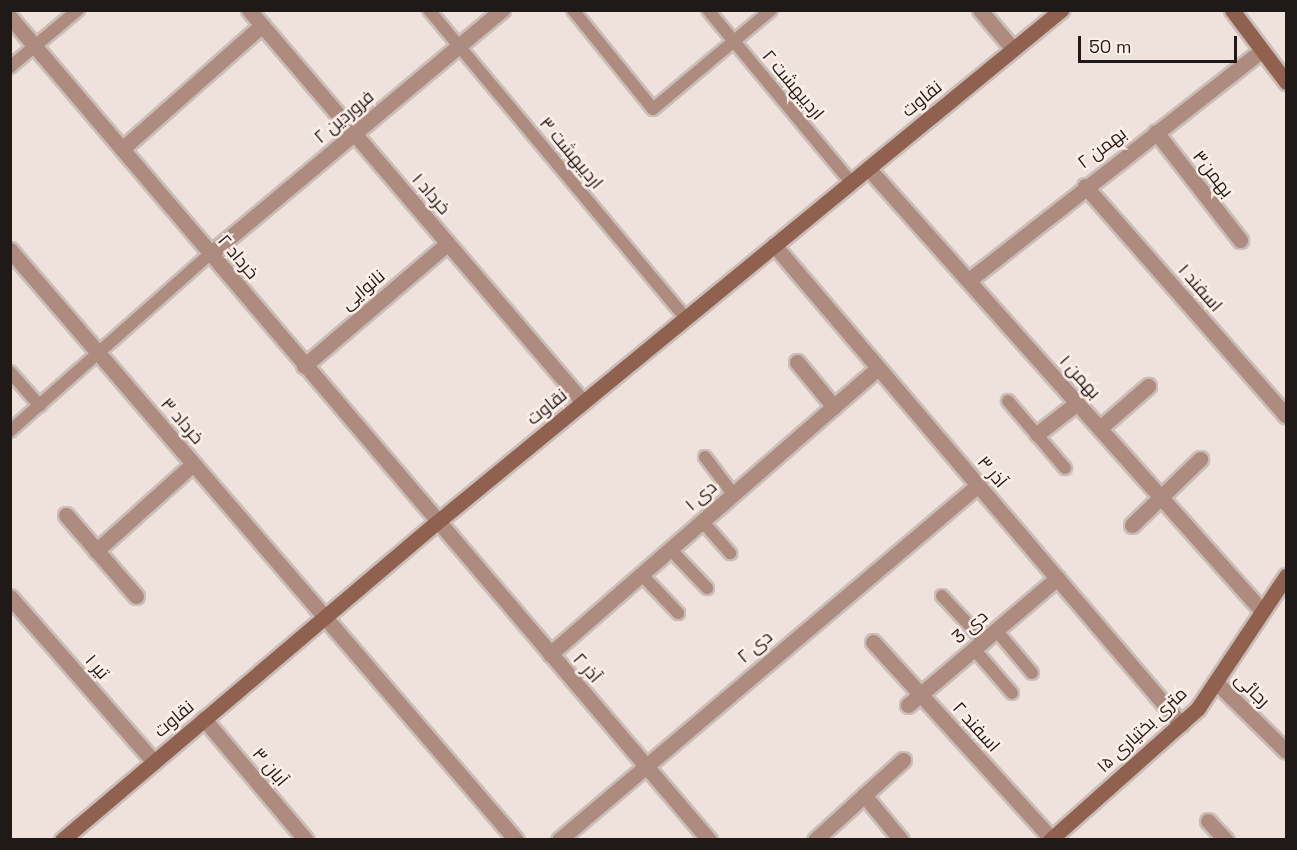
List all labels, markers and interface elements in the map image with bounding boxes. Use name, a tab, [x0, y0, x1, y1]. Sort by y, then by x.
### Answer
scale bar	[1081, 24, 1240, 62]
text: 50 m	[1089, 35, 1131, 58]
street label: اردیبهشت ۲	[758, 46, 828, 124]
street label: نقاوت	[897, 76, 947, 122]
street label: فروردین ۲	[310, 86, 378, 148]
street label: اردیبهشت ۳	[535, 113, 607, 193]
street label: بهمن ۲	[1073, 123, 1131, 173]
street label: بهمن۳	[1188, 146, 1238, 202]
street label: خرداد ۱	[407, 169, 455, 219]
street label: خرداد ۲	[213, 230, 263, 284]
street label: اسفند ۱	[1173, 260, 1227, 316]
street label: نانوایی	[337, 265, 389, 315]
street label: بهمن ۱	[1055, 351, 1105, 403]
street label: نقاوت	[522, 384, 572, 430]
street label: خرداد ۳	[156, 393, 208, 449]
street label: آذر ۳	[972, 452, 1012, 492]
street label: دی ۱	[681, 476, 721, 516]
street label: دی 3	[948, 606, 992, 648]
street label: دی ۲	[733, 626, 777, 668]
street label: آذر ۲	[568, 649, 606, 687]
street label: تیر ۱	[80, 650, 114, 684]
street label: رجائی	[1230, 668, 1274, 712]
street label: ۱۵ متری بختیاری	[1092, 683, 1192, 777]
street label: نقاوت	[150, 696, 198, 742]
street label: اسفند ۲	[948, 697, 1004, 757]
street label: آبان ۳	[248, 743, 292, 791]

